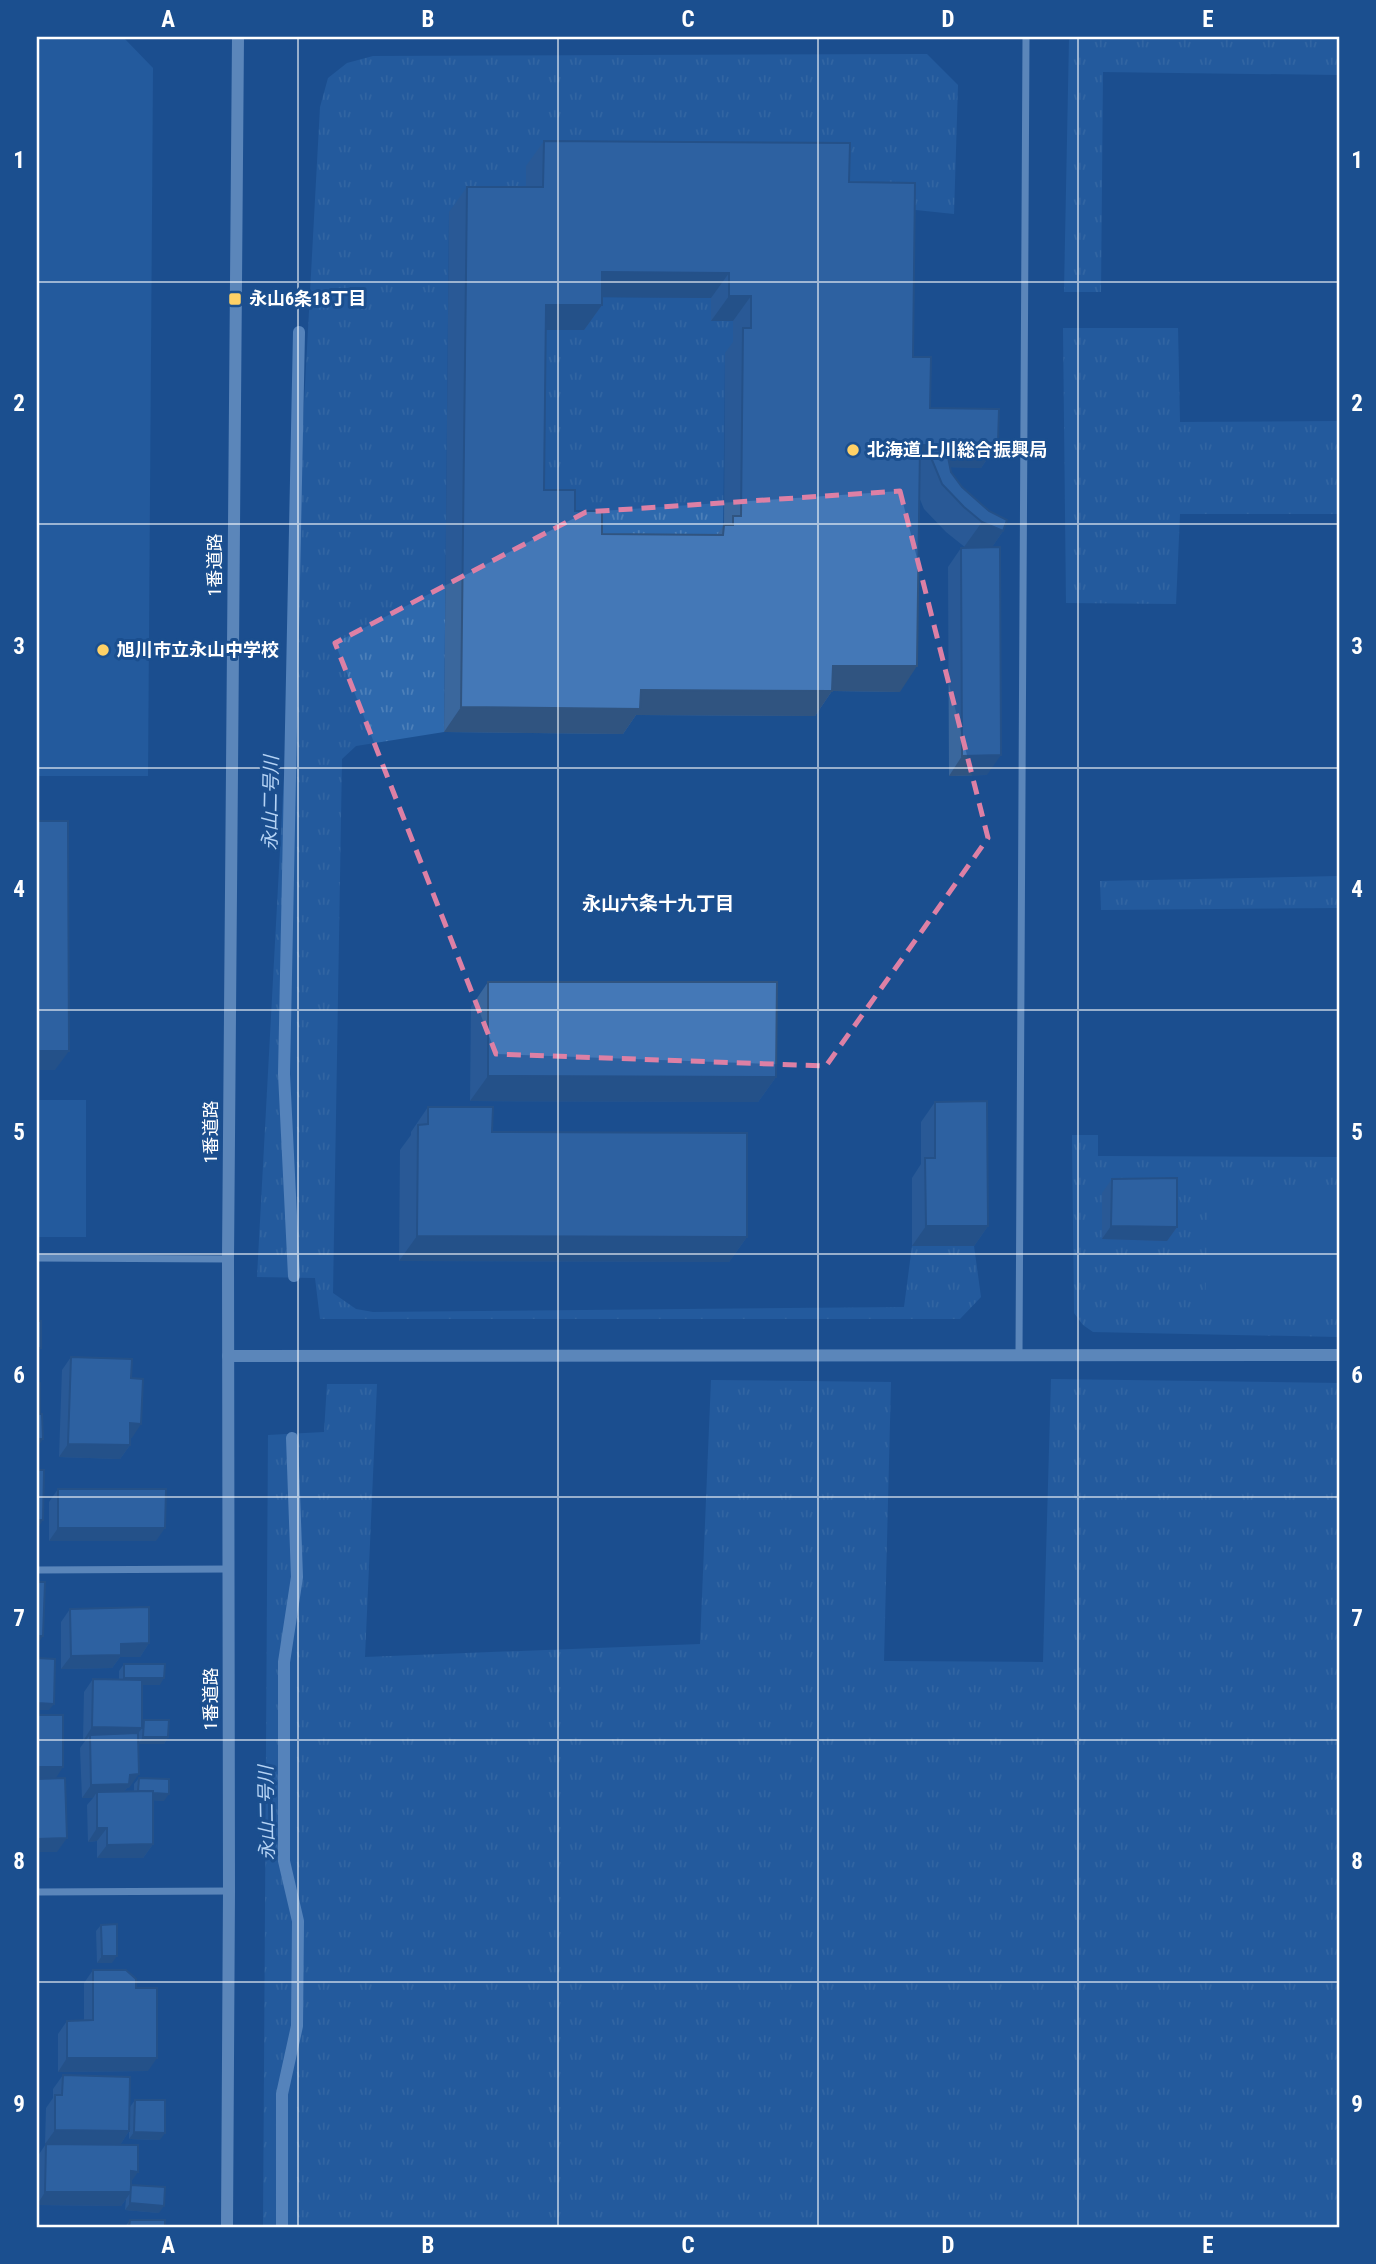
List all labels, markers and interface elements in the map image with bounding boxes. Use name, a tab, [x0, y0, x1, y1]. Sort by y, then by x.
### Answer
text: A	[161, 6, 175, 33]
text: B	[422, 6, 434, 33]
text: C	[681, 6, 695, 33]
text: D	[942, 6, 955, 33]
text: E	[1202, 6, 1214, 33]
text: 1	[13, 147, 25, 174]
text: 1	[1351, 147, 1363, 174]
place label: 永山6条18丁目	[249, 288, 366, 309]
marker: 永山6条18丁目	[227, 291, 243, 307]
text: 2	[13, 390, 25, 417]
text: 2	[1351, 390, 1363, 417]
place label: 北海道上川総合振興局	[867, 439, 1047, 460]
marker: 北海道上川総合振興局	[845, 442, 861, 458]
street label: 1番道路	[204, 534, 225, 596]
text: 3	[13, 633, 25, 660]
text: 3	[1351, 633, 1363, 660]
place label: 旭川市立永山中学校	[117, 639, 279, 660]
marker: 旭川市立永山中学校	[95, 642, 111, 658]
water label: 永山二号川	[258, 753, 283, 851]
text: 4	[13, 876, 25, 903]
text: 4	[1351, 876, 1363, 903]
district label: 永山六条十九丁目	[582, 892, 734, 915]
street label: 1番道路	[200, 1101, 221, 1163]
text: 5	[13, 1119, 25, 1146]
text: 5	[1351, 1119, 1363, 1146]
text: 6	[13, 1362, 25, 1389]
text: 6	[1351, 1362, 1363, 1389]
text: 7	[13, 1605, 25, 1632]
text: 7	[1351, 1605, 1363, 1632]
street label: 1番道路	[200, 1668, 221, 1730]
water label: 永山二号川	[254, 1763, 279, 1861]
text: 8	[13, 1848, 25, 1875]
text: 8	[1351, 1848, 1363, 1875]
text: 9	[13, 2091, 25, 2118]
text: 9	[1351, 2091, 1363, 2118]
text: A	[161, 2232, 175, 2259]
text: B	[422, 2232, 434, 2259]
text: C	[681, 2232, 695, 2259]
text: D	[942, 2232, 955, 2259]
text: E	[1202, 2232, 1214, 2259]

